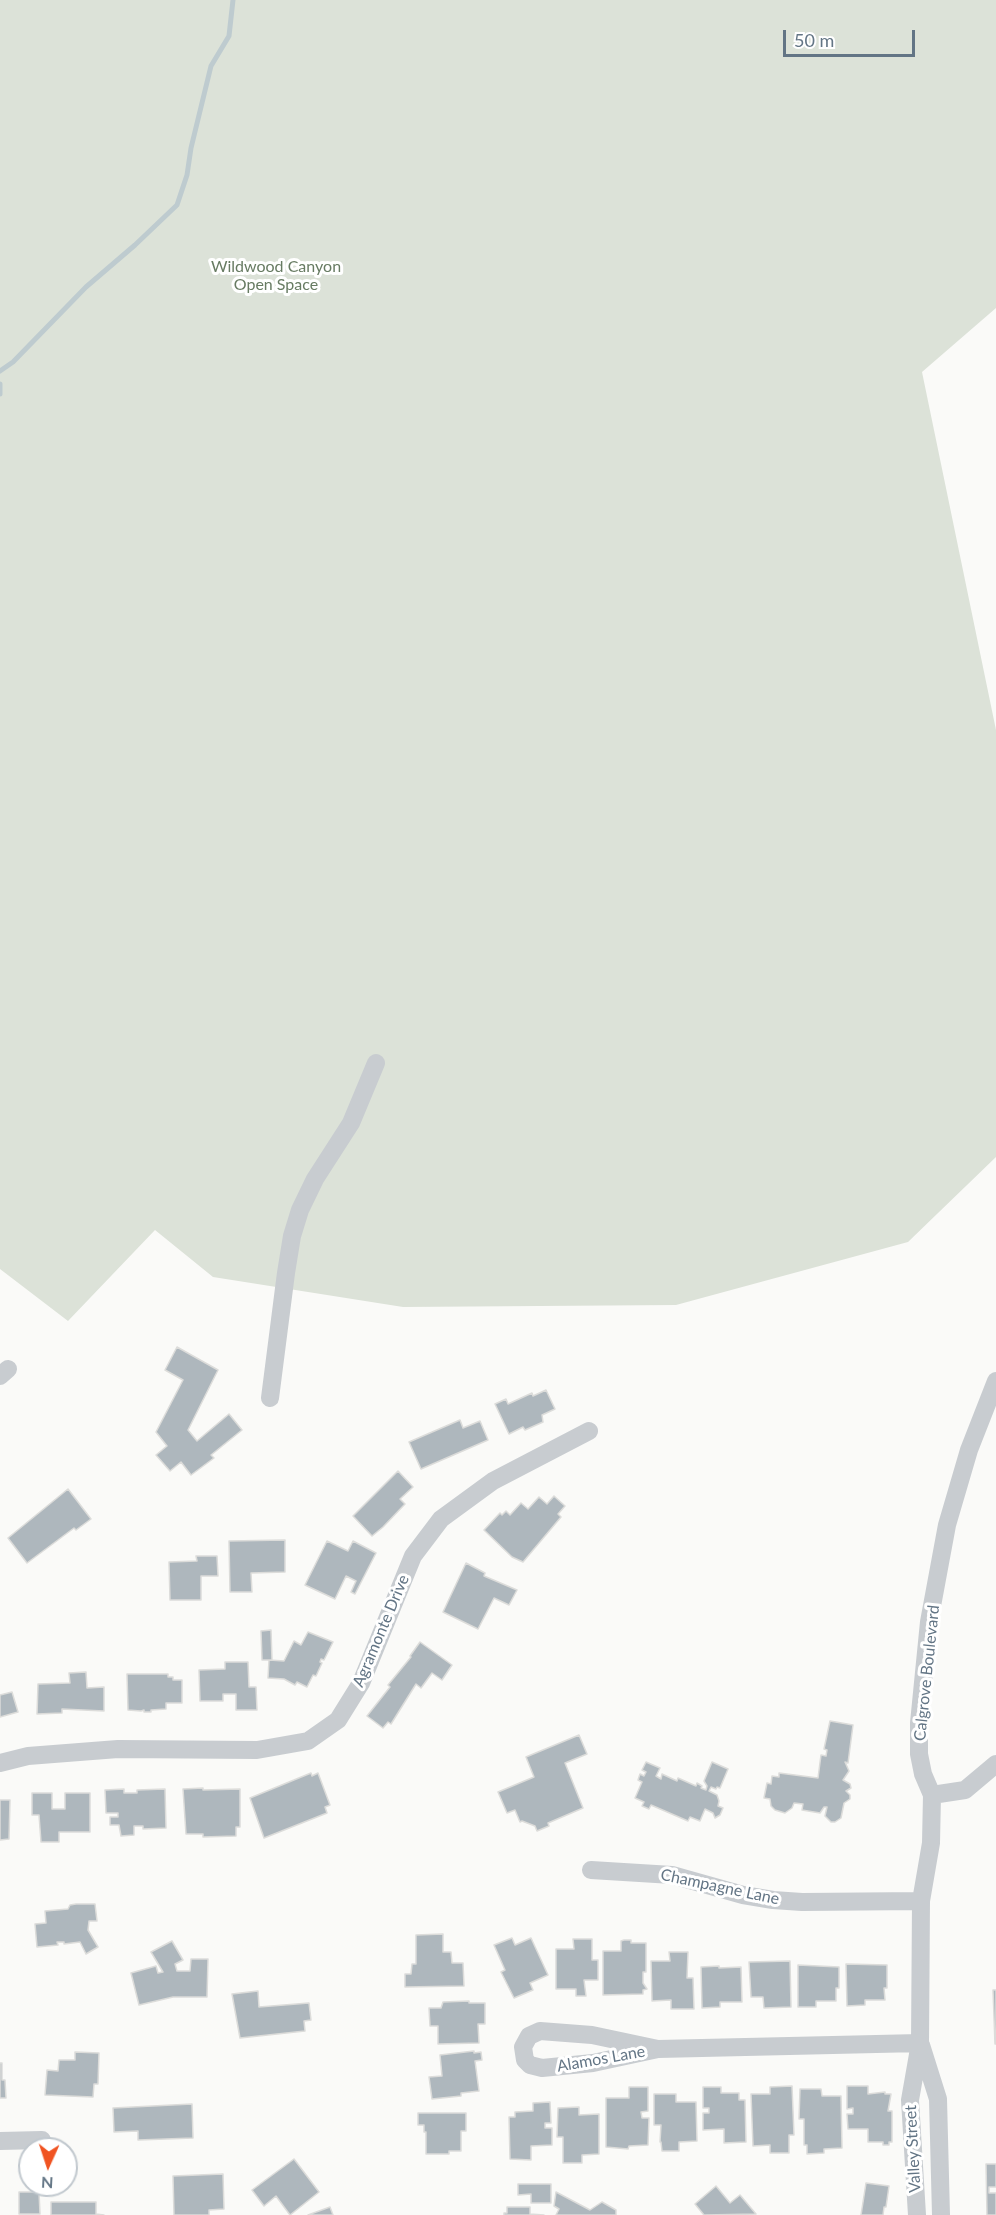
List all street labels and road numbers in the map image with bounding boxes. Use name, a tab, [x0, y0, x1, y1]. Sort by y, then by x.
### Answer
street label: Agramonte Drive	[349, 1572, 413, 1690]
street label: Calgrove Boulevard	[910, 1604, 944, 1742]
street label: Champagne Lane	[659, 1865, 781, 1909]
street label: Alamos Lane	[555, 2042, 647, 2076]
street label: Valley Street	[901, 2105, 925, 2193]

